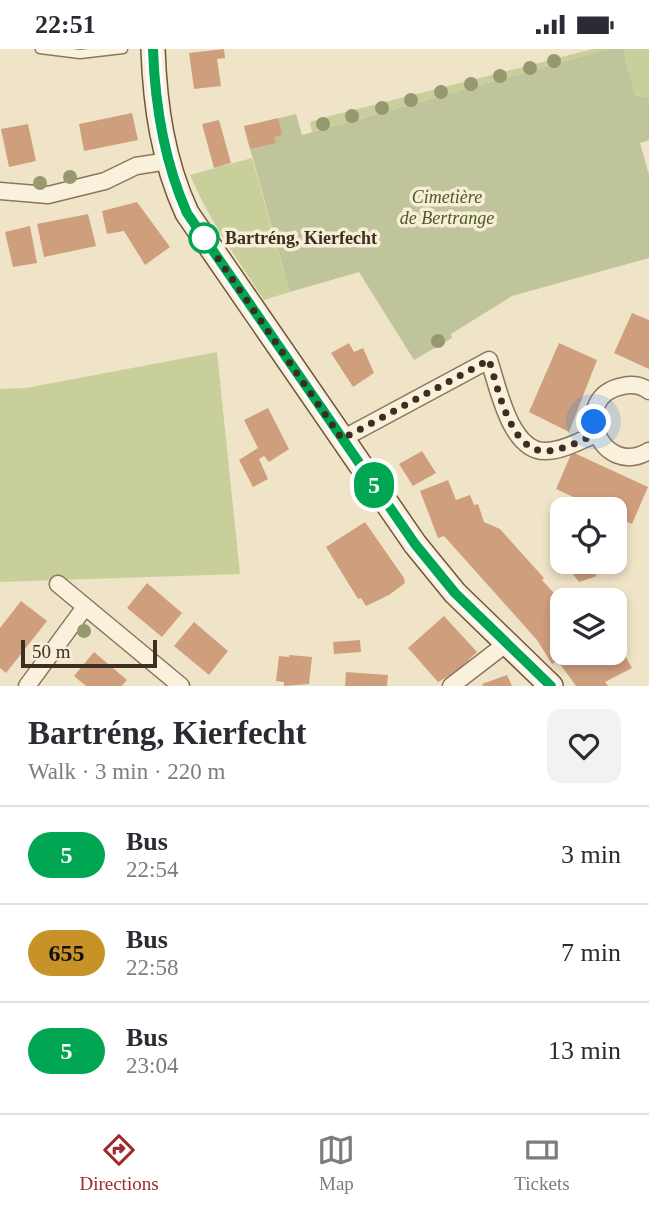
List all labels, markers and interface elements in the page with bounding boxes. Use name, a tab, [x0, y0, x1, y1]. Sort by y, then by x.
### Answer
text: 22:51	[35, 10, 96, 39]
park label: Cimetière de Bertrange	[400, 187, 494, 228]
marker: Bartréng, Kierfecht	[189, 223, 219, 253]
place label: Bartréng, Kierfecht	[225, 228, 377, 248]
your location	[576, 404, 611, 439]
line badge: 5	[351, 462, 397, 508]
text: 5	[368, 472, 380, 498]
map controls	[550, 497, 627, 665]
button: locate	[550, 497, 627, 574]
button: layers	[550, 588, 627, 665]
scale bar	[21, 637, 158, 669]
text: 50 m	[32, 641, 71, 662]
button: heart	[547, 709, 621, 783]
text: Bartréng, Kierfecht	[28, 715, 307, 751]
text: Walk · 3 min · 220 m	[28, 759, 225, 784]
text: Bus	[126, 827, 168, 856]
text: 3 min	[561, 840, 621, 869]
text: 5	[61, 842, 73, 868]
text: 22:54	[126, 857, 178, 882]
text: Bus	[126, 925, 168, 954]
text: 7 min	[561, 938, 621, 967]
text: 655	[49, 940, 85, 966]
text: 22:58	[126, 955, 178, 980]
text: Bus	[126, 1023, 168, 1052]
text: 13 min	[548, 1036, 621, 1065]
text: 5	[61, 1038, 73, 1064]
text: 23:04	[126, 1053, 178, 1078]
tab: Directions	[79, 1131, 159, 1195]
tab: Map	[317, 1131, 355, 1195]
tab: Tickets	[514, 1131, 570, 1195]

